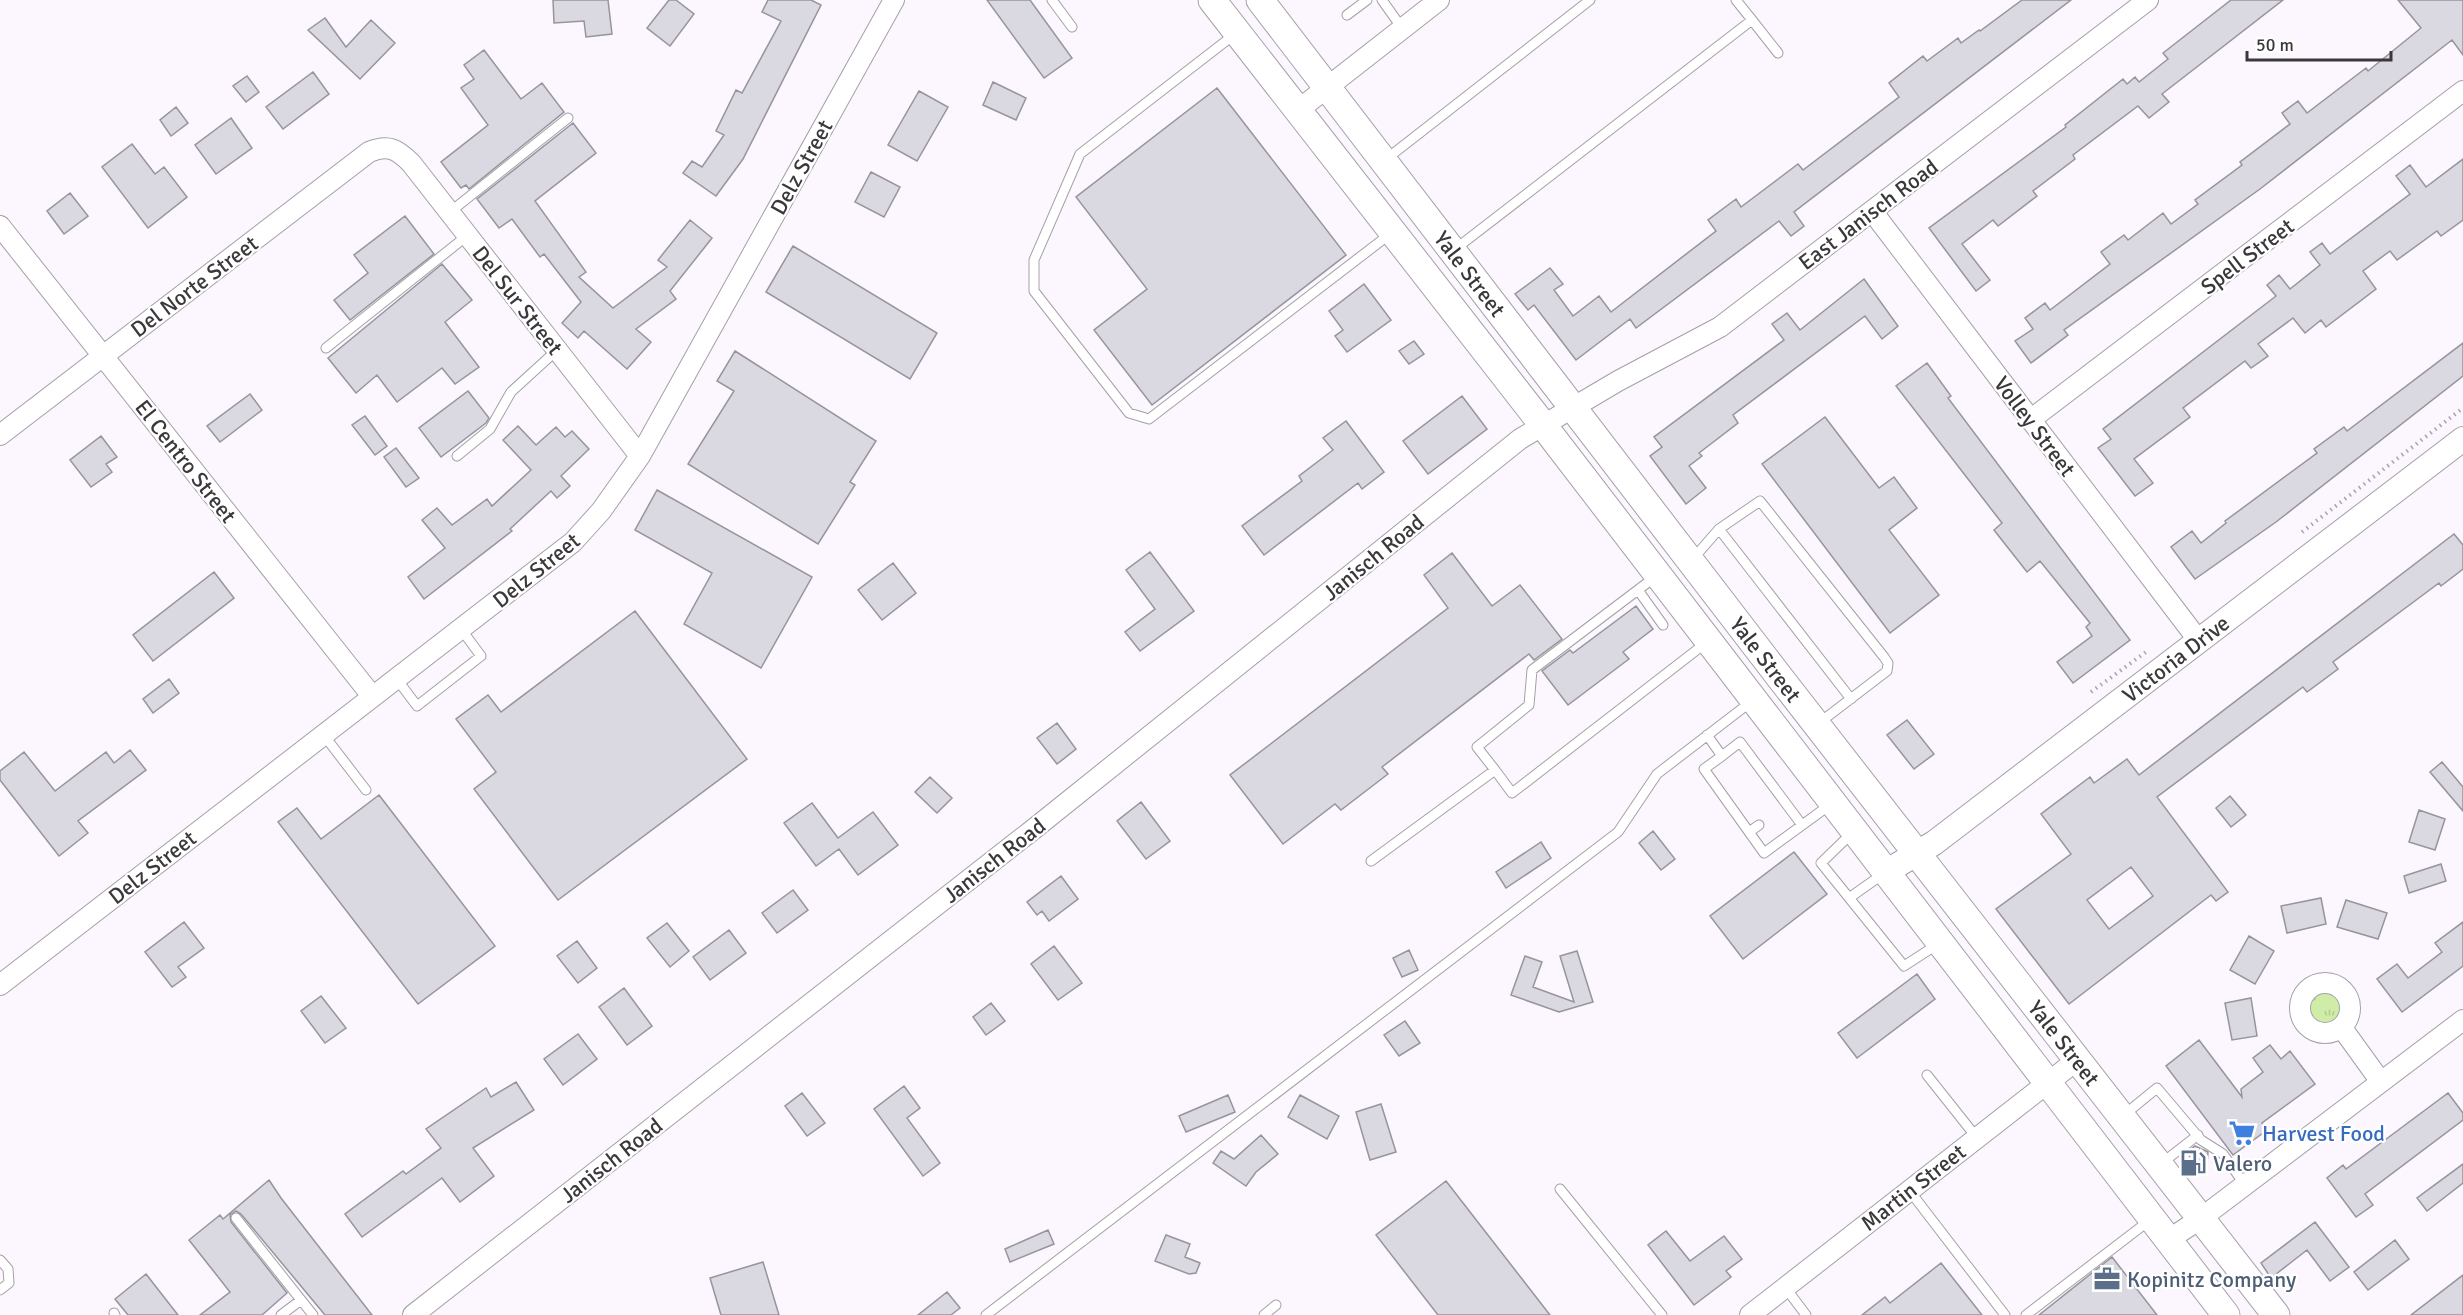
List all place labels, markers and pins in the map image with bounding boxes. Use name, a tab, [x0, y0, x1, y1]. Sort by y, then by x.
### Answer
supermarket icon: Harvest Food	[2227, 1118, 2257, 1148]
place label: Harvest Food	[2262, 1120, 2385, 1147]
fuel station icon: Valero	[2178, 1148, 2208, 1178]
place label: Valero	[2213, 1150, 2272, 1177]
office icon: Kopinitz Company	[2092, 1264, 2122, 1294]
place label: Kopinitz Company	[2127, 1266, 2297, 1293]

